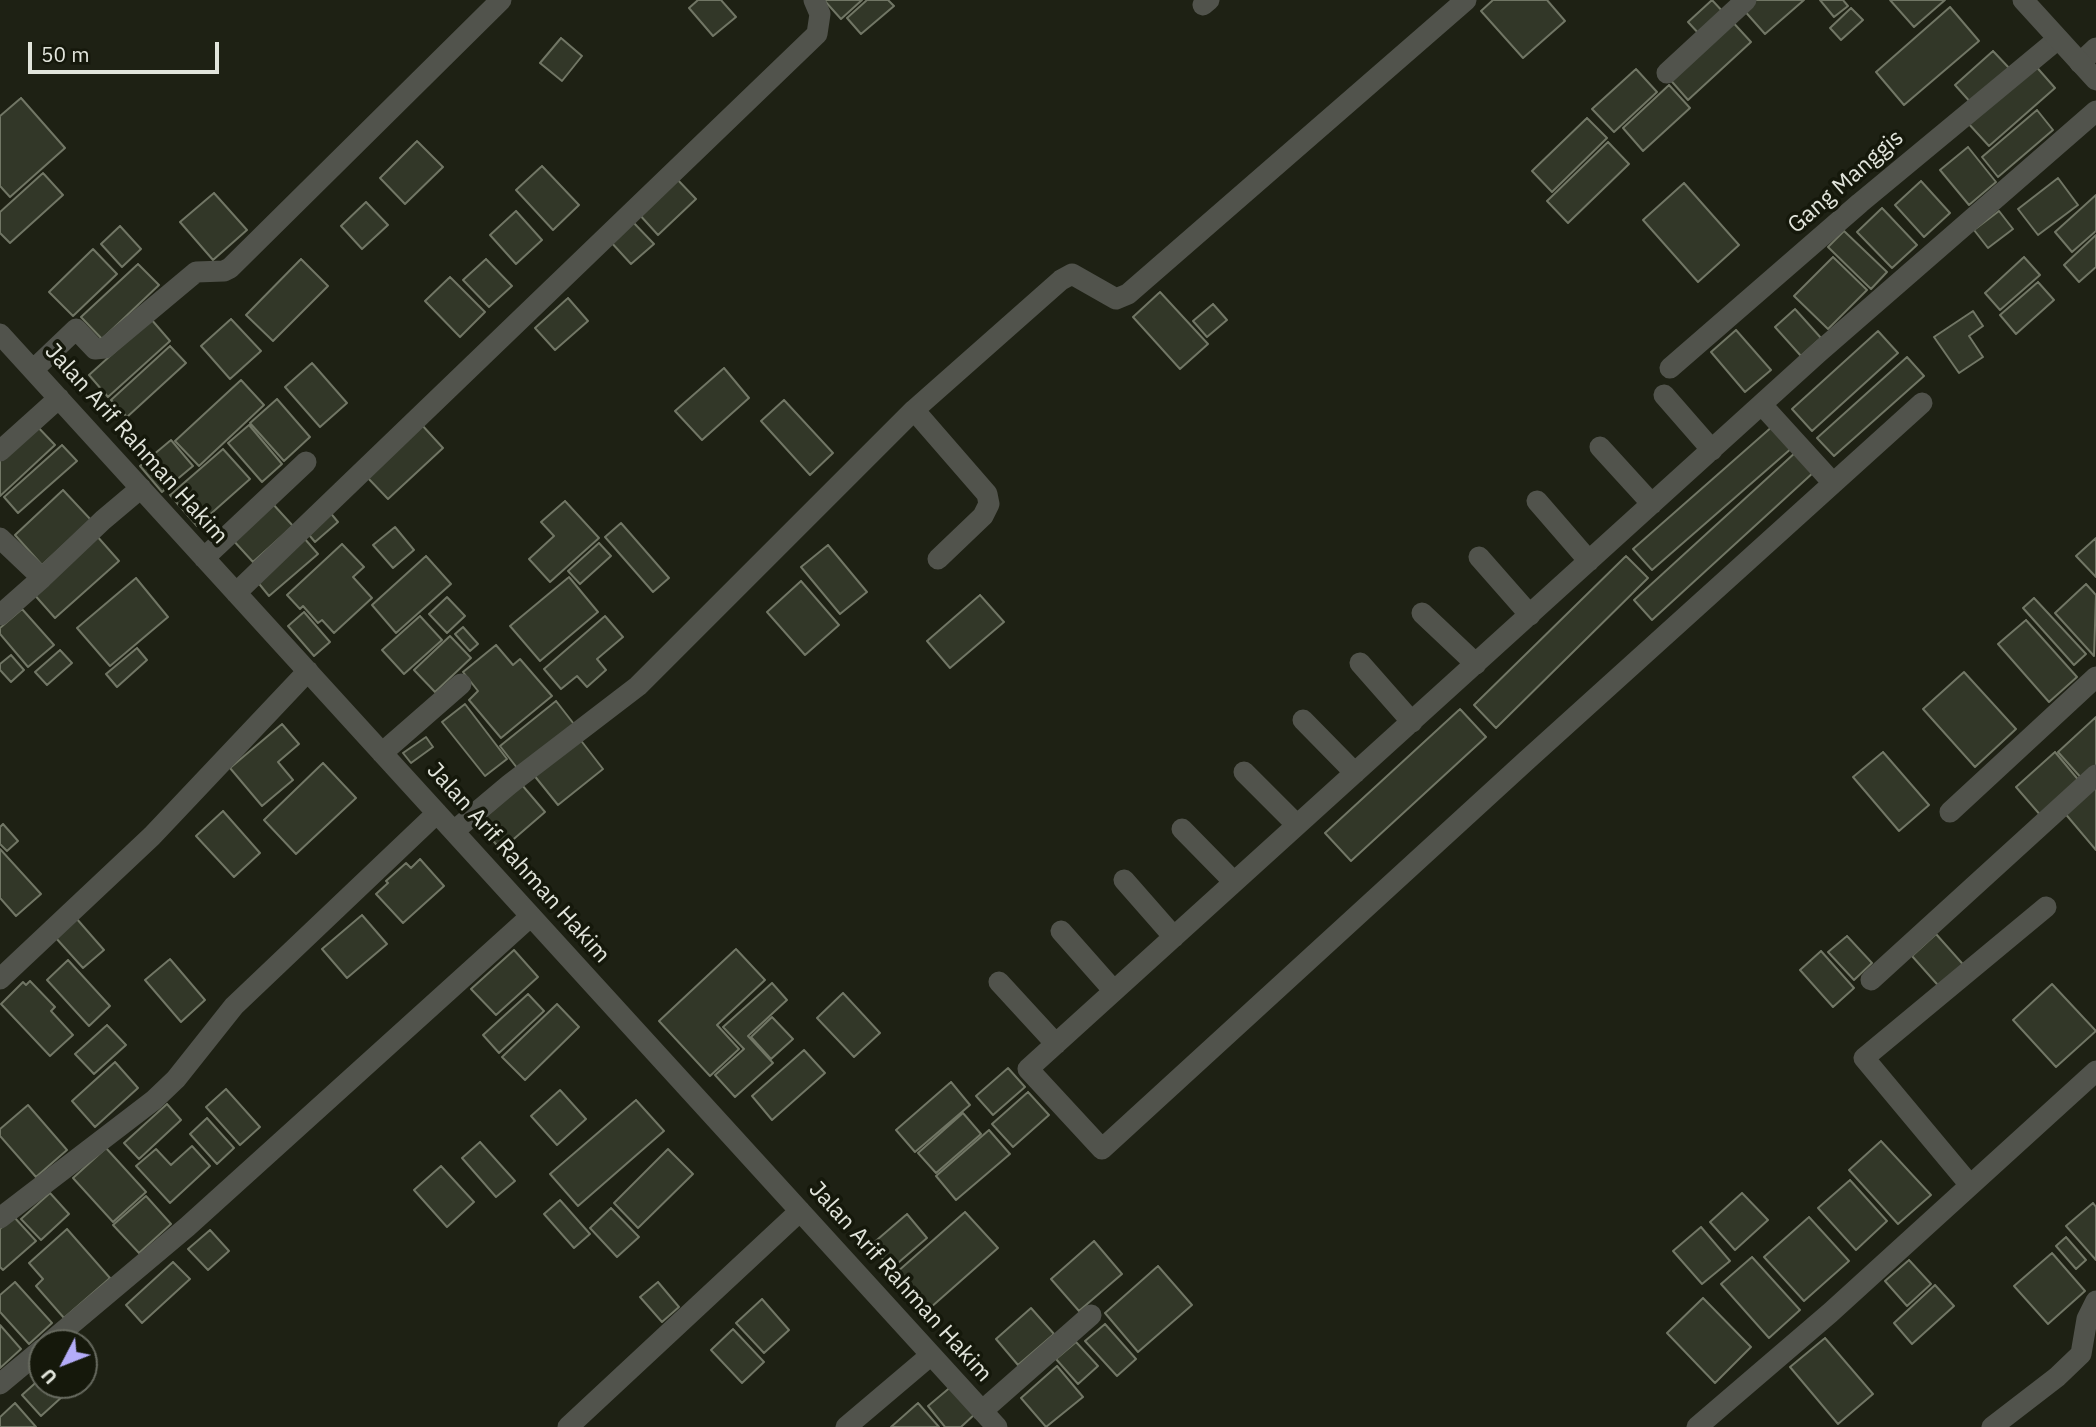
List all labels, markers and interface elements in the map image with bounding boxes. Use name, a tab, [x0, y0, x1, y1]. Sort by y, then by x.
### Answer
scale bar	[32, 28, 222, 72]
text: 50 m	[41, 40, 90, 68]
street label: Gang Manggis	[1783, 124, 1909, 240]
street label: Jalan Arif Rahman Hakim	[39, 338, 233, 550]
street label: Jalan Arif Rahman Hakim	[421, 757, 615, 969]
street label: Jalan Arif Rahman Hakim	[803, 1176, 997, 1388]
north arrow	[28, 1329, 98, 1399]
text: U	[36, 1364, 62, 1390]

